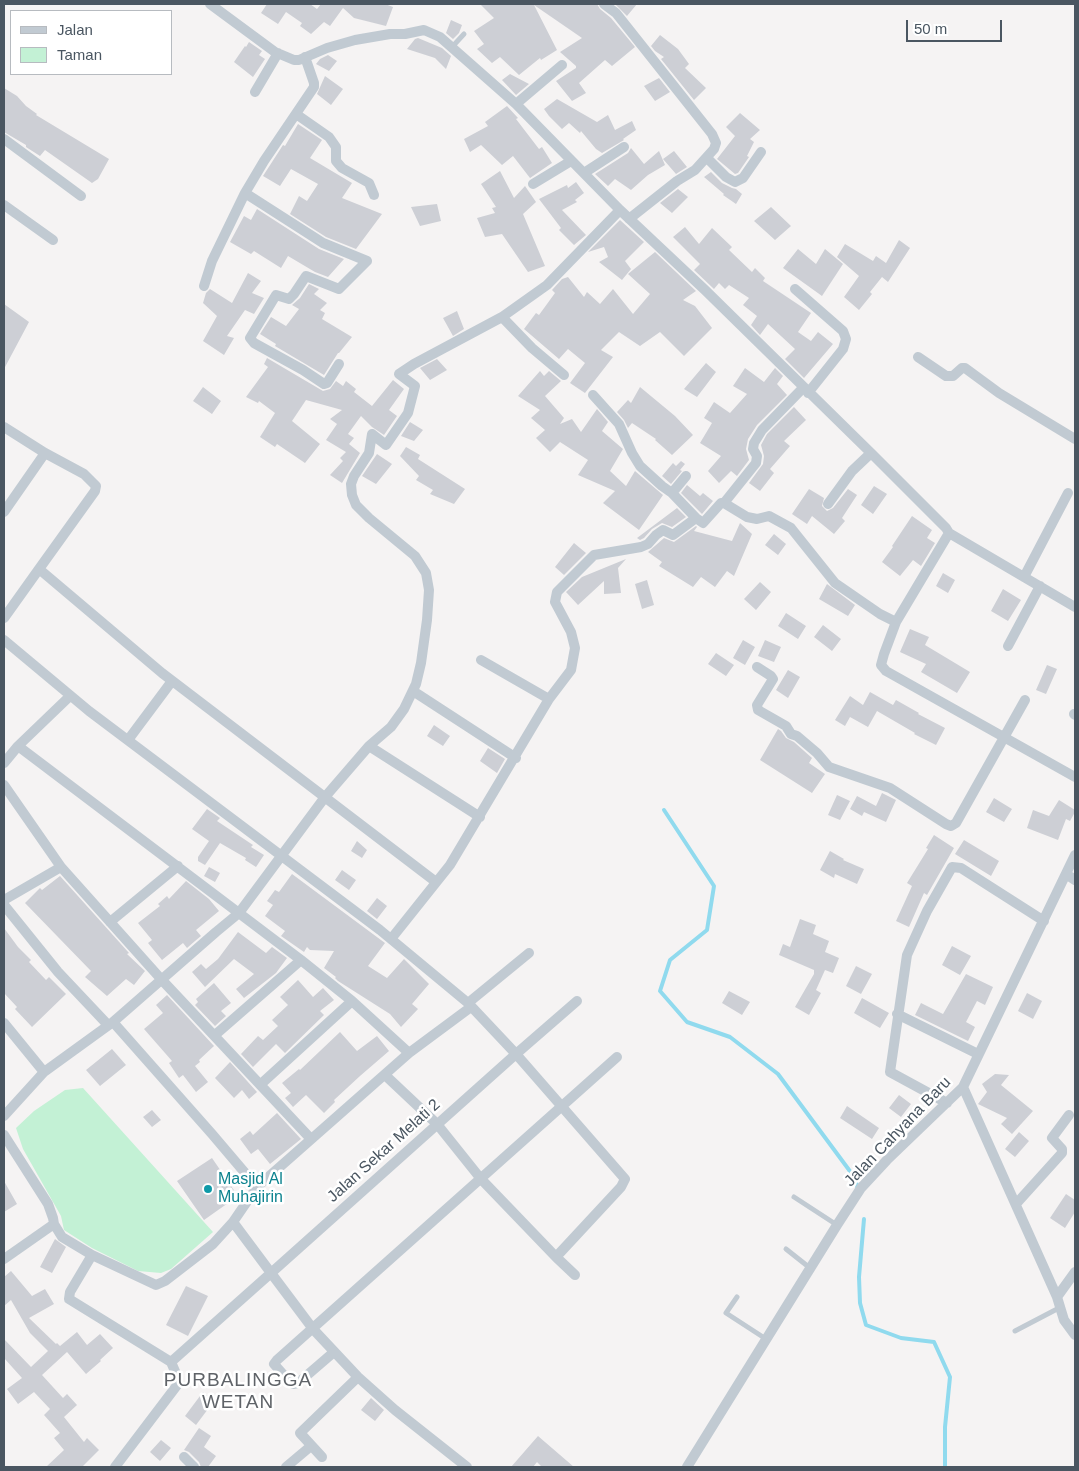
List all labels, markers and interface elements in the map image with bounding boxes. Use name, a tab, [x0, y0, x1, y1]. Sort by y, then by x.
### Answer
legend	[10, 10, 172, 75]
scale bar	[909, 10, 1005, 42]
text: 50 m	[914, 20, 947, 37]
text: Jalan	[57, 21, 93, 38]
text: Taman	[57, 46, 102, 63]
street label: Jalan Cahyana Baru	[841, 1073, 955, 1191]
street label: Jalan Sekar Melati 2	[324, 1095, 444, 1207]
place label: Masjid Al Muhajirin	[218, 1170, 283, 1208]
marker: Masjid Al Muhajirin	[202, 1183, 214, 1195]
district label: PURBALINGGA WETAN	[162, 1370, 314, 1414]

